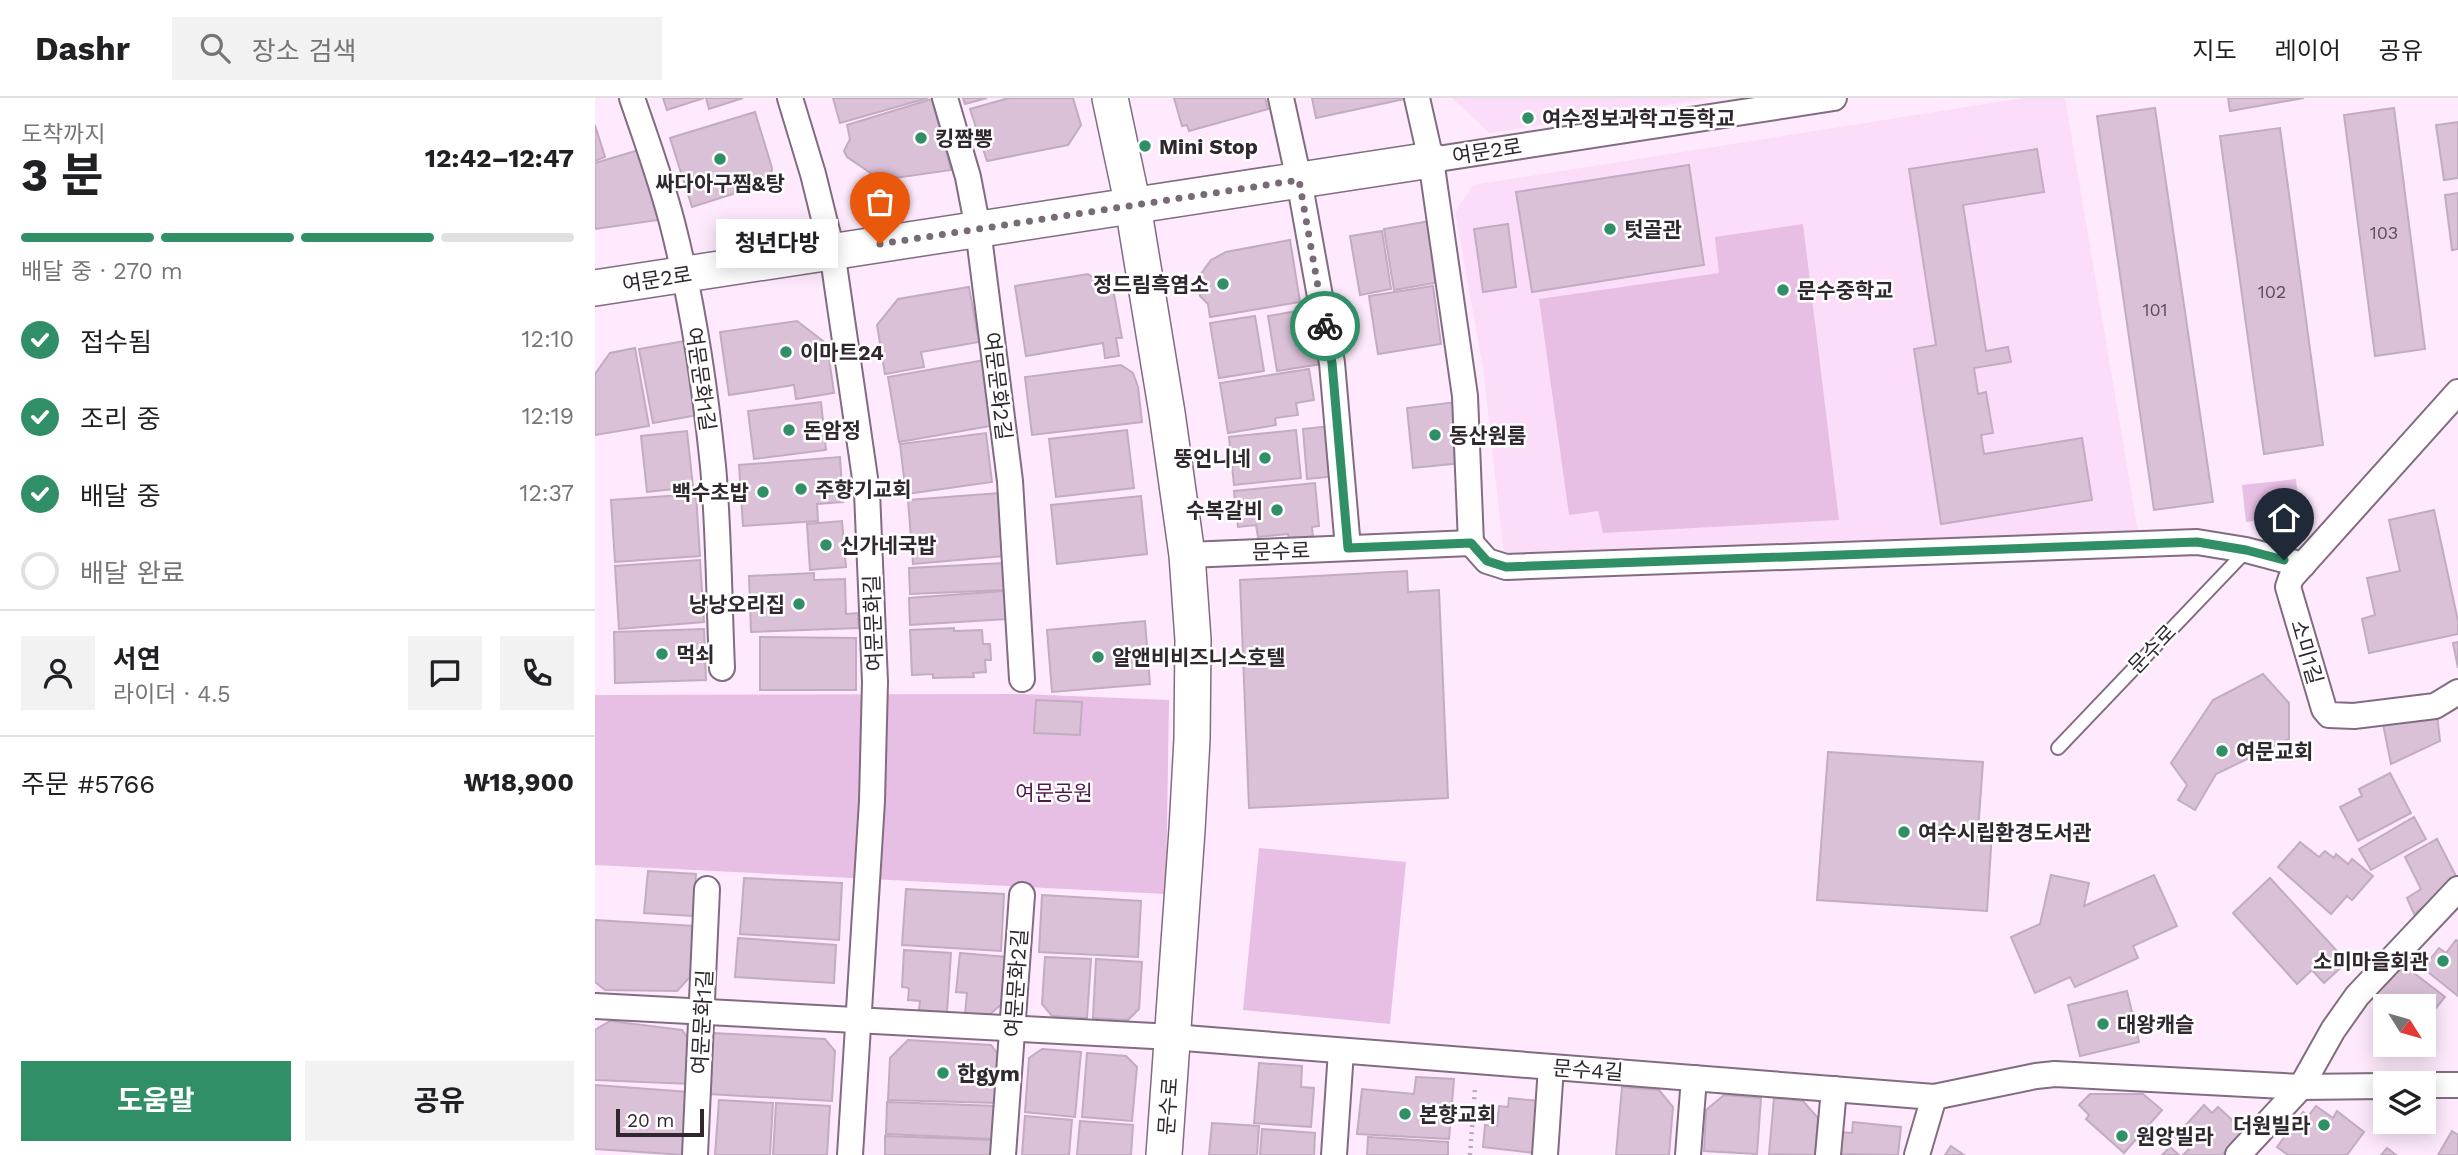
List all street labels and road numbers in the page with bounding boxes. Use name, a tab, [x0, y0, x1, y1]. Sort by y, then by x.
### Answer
street label: 여문2로	[1450, 133, 1524, 169]
street label: 여문2로	[620, 261, 694, 297]
street label: 여문문화1길	[681, 325, 721, 433]
street label: 여문문화2길	[979, 330, 1017, 442]
street label: 문수로	[1252, 537, 1310, 565]
street label: 여문문화길	[859, 574, 887, 672]
street label: 소미1길	[2286, 617, 2328, 687]
street label: 문수로	[2123, 619, 2181, 679]
street label: 여문문화2길	[1000, 928, 1032, 1038]
street label: 여문문화1길	[687, 969, 717, 1075]
street label: 문수4길	[1552, 1055, 1624, 1085]
street label: 문수로	[1154, 1076, 1182, 1136]

